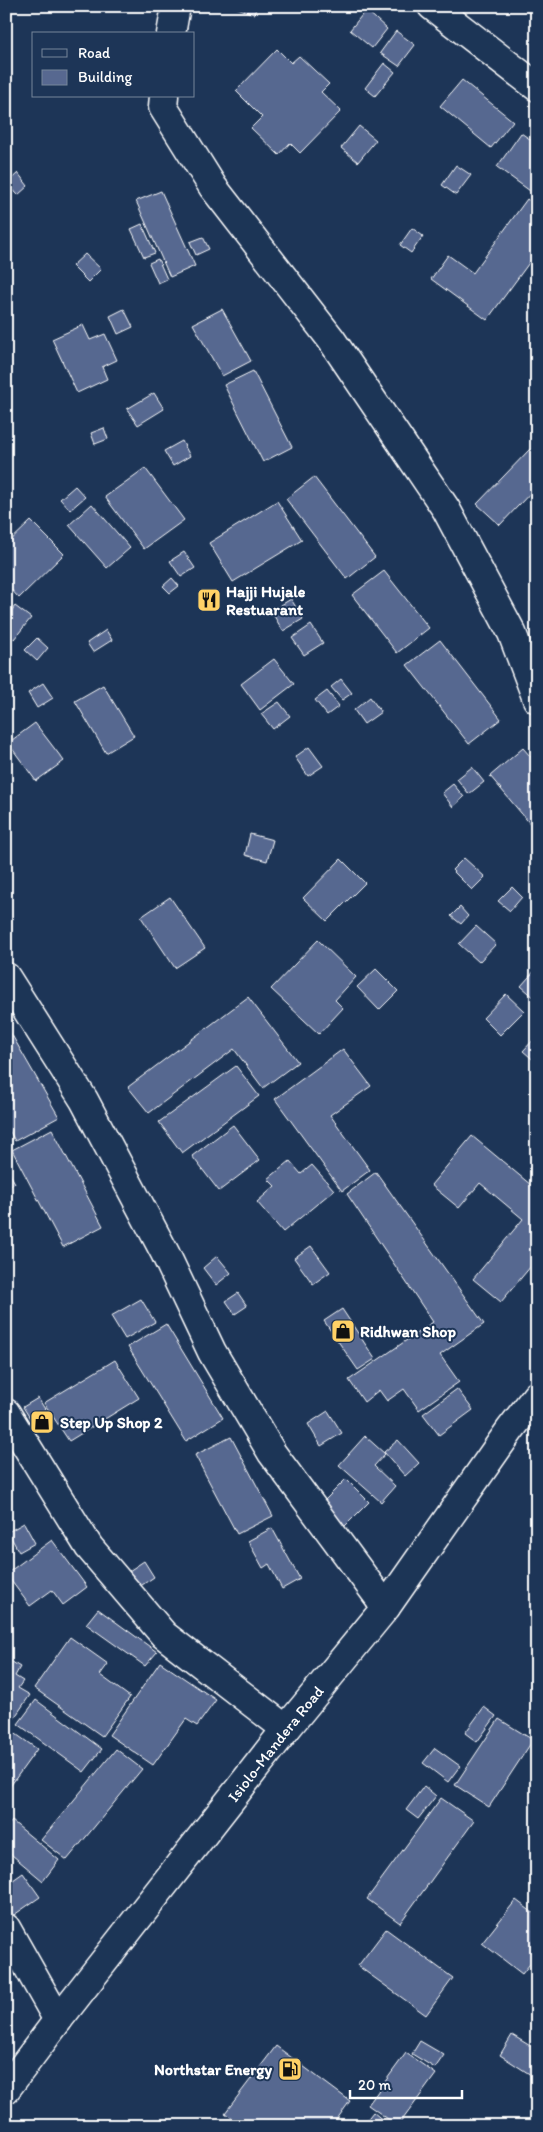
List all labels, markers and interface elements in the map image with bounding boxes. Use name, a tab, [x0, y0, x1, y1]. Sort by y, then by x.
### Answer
legend	[32, 32, 195, 98]
text: Road	[78, 44, 111, 62]
text: Building	[78, 68, 132, 86]
place label: Hajji Hujale Restuarant	[226, 582, 306, 619]
restaurant icon: Hajji Hujale Restuarant	[196, 587, 222, 613]
shop icon: Ridhwan Shop	[330, 1318, 356, 1344]
place label: Ridhwan Shop	[360, 1322, 456, 1342]
shop icon: Step Up Shop 2	[29, 1409, 55, 1435]
place label: Step Up Shop 2	[60, 1413, 163, 1433]
street label: Isiolo-Mandera Road	[224, 1682, 328, 1806]
fuel station icon: Northstar Energy	[277, 2056, 303, 2082]
place label: Northstar Energy	[154, 2060, 272, 2080]
scale bar	[350, 2067, 463, 2099]
text: 20 m	[358, 2076, 392, 2094]

